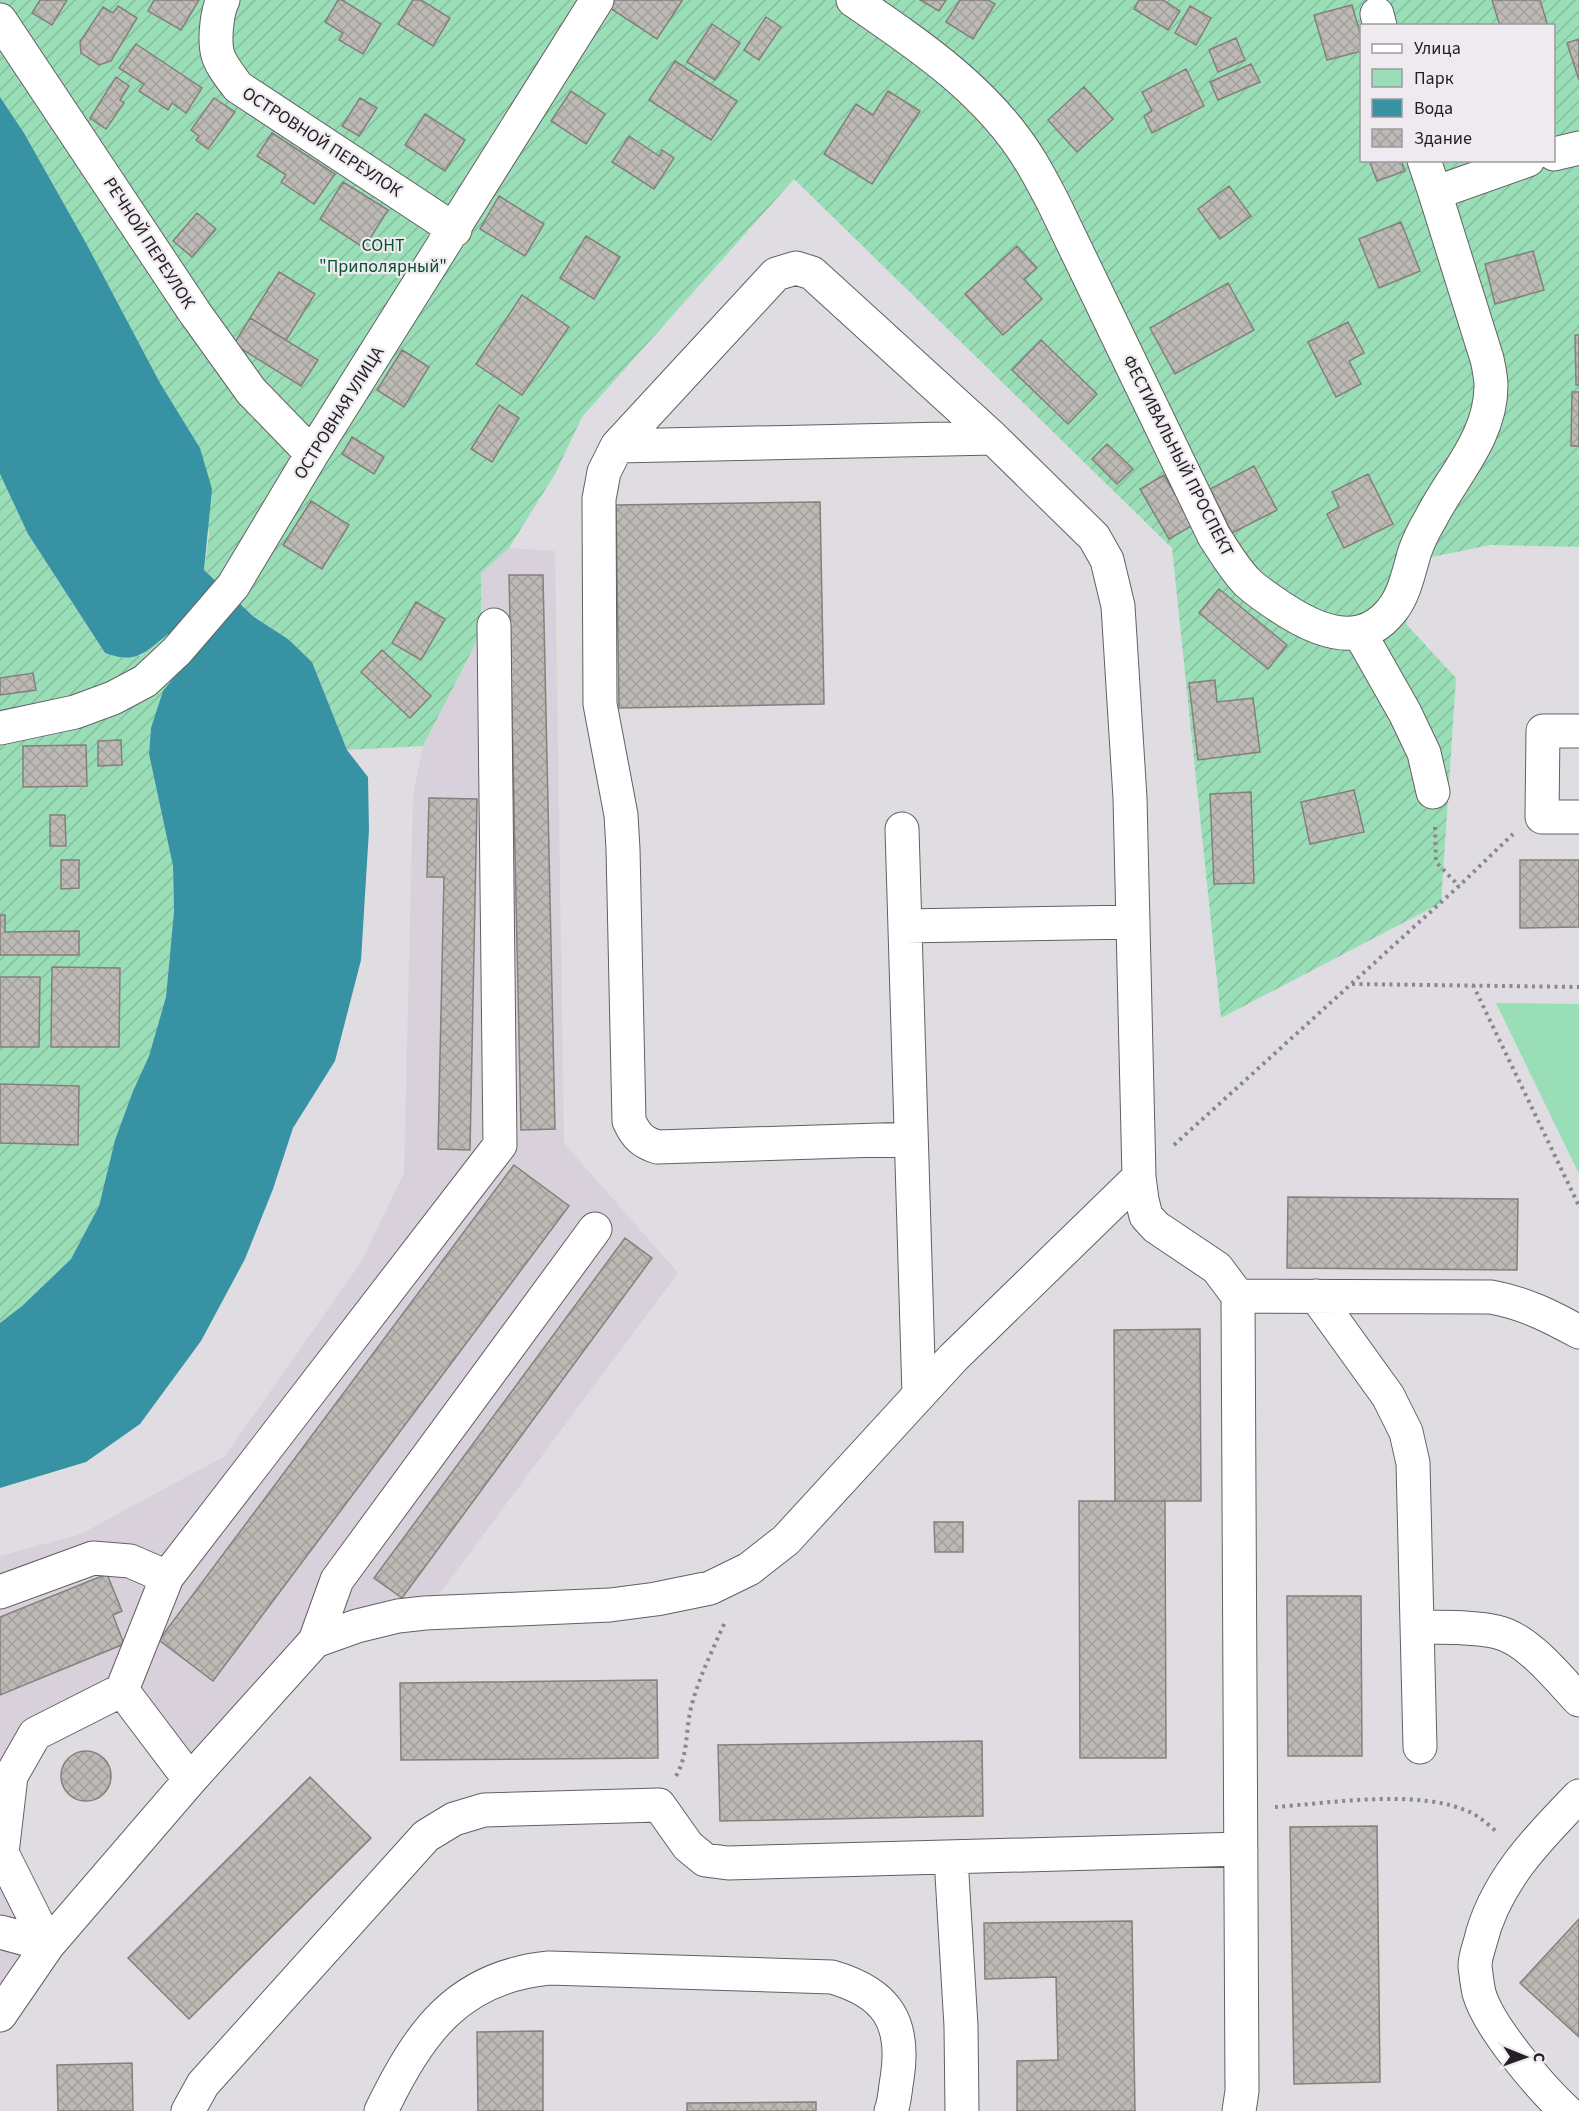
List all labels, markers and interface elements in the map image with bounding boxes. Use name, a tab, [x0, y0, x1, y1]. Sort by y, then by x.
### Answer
legend	[1360, 24, 1555, 162]
text: Улица	[1414, 36, 1461, 61]
text: Парк	[1414, 66, 1454, 91]
street label: ОСТРОВНОЙ ПЕРЕУЛОК	[237, 81, 407, 203]
text: Вода	[1414, 96, 1453, 121]
text: Здание	[1414, 126, 1472, 151]
street label: РЕЧНОЙ ПЕРЕУЛОК	[97, 172, 201, 314]
park label: СОНТ "Приполярный"	[319, 233, 447, 279]
street label: ОСТРОВНАЯ УЛИЦА	[288, 342, 390, 484]
street label: ФЕСТИВАЛЬНЫЙ ПРОСПЕКТ	[1116, 351, 1240, 561]
north arrow	[1495, 2027, 1555, 2087]
text: С	[1528, 2052, 1550, 2062]

